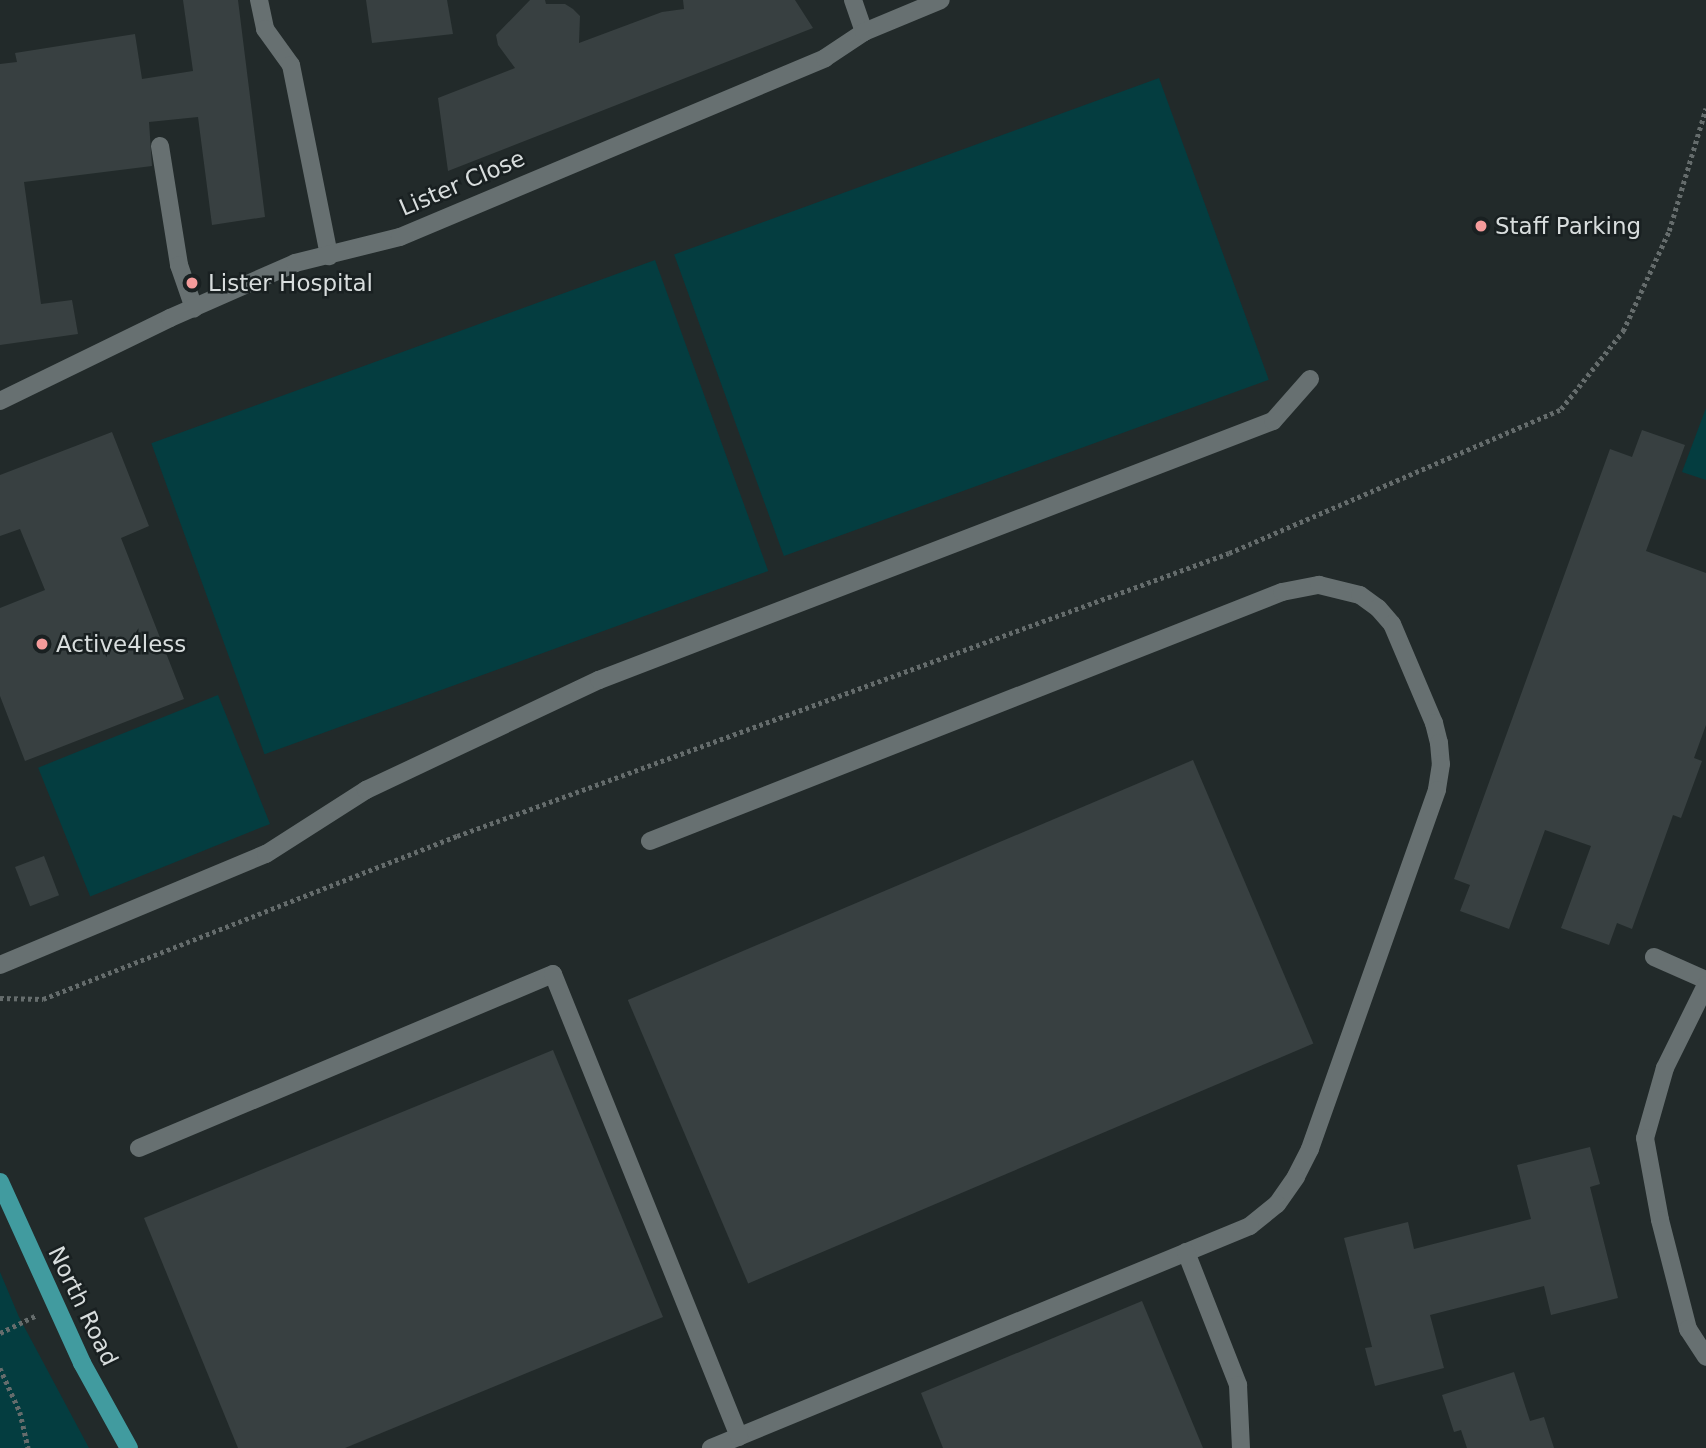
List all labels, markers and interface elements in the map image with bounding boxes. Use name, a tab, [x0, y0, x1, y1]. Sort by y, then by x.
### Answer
street label: Lister Close	[395, 144, 529, 222]
place label: Staff Parking	[1495, 212, 1641, 240]
marker: Staff Parking	[1473, 218, 1489, 234]
place label: Lister Hospital	[208, 269, 373, 297]
marker: Lister Hospital	[182, 273, 202, 293]
place label: Active4less	[56, 630, 186, 658]
marker: Active4less	[34, 636, 50, 652]
street label: North Road	[42, 1242, 124, 1370]

